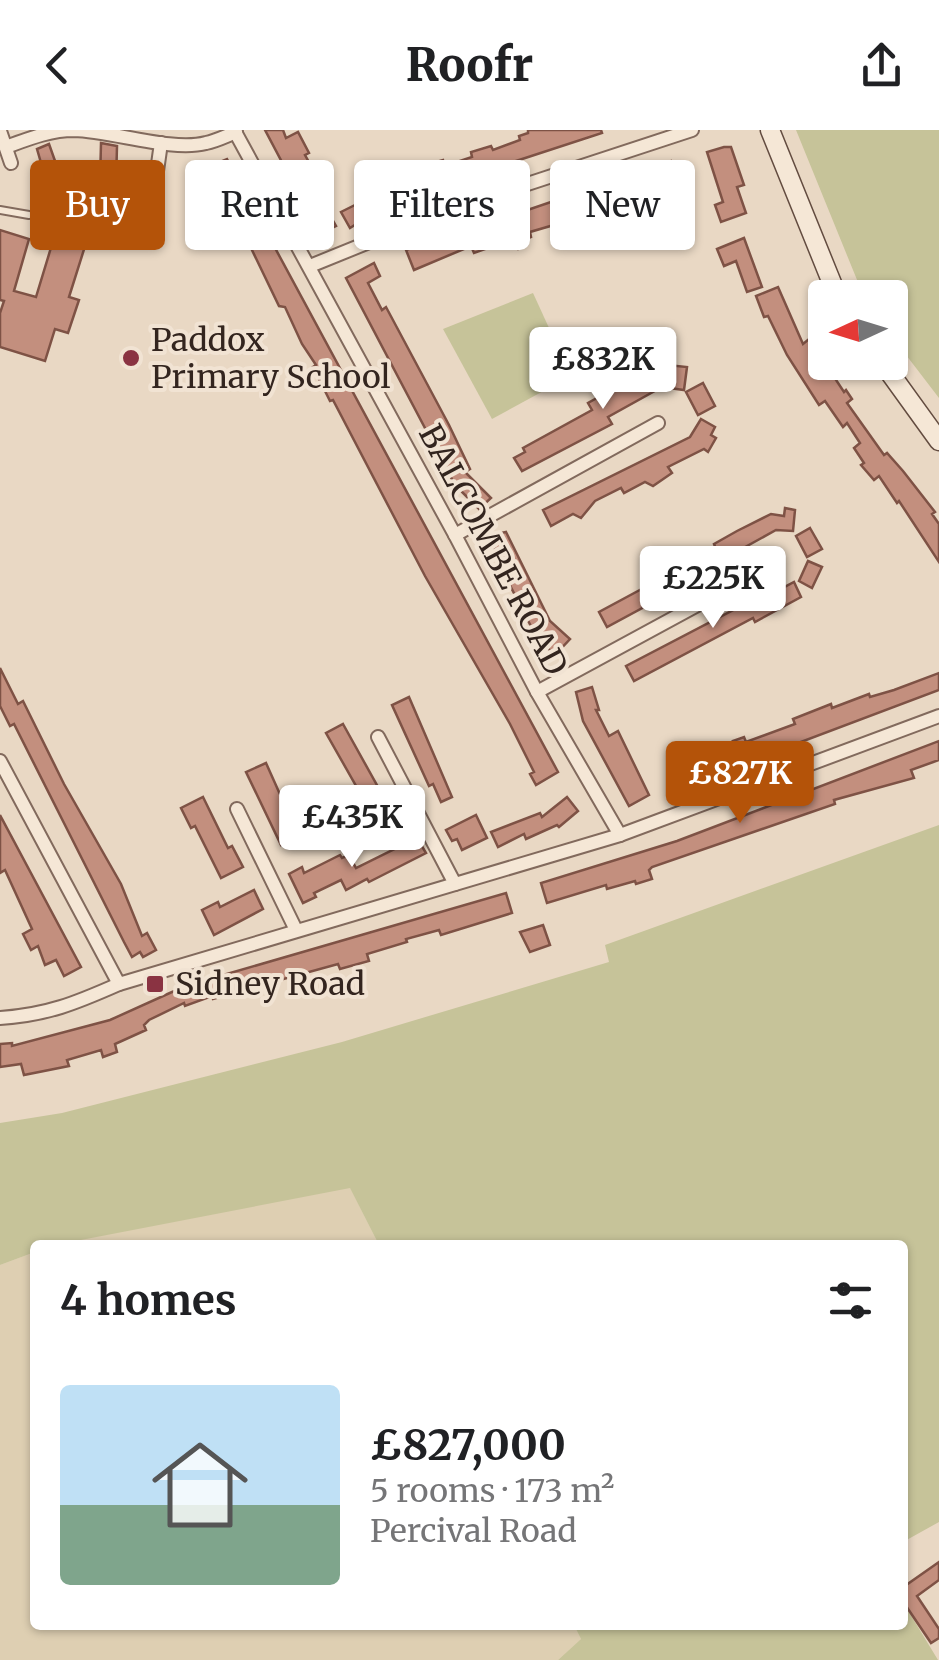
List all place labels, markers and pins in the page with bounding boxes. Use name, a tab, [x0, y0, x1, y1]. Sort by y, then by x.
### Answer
place label: Paddox Primary School	[151, 320, 391, 397]
pin: £832K	[533, 327, 673, 412]
marker: Paddox Primary School	[120, 347, 142, 369]
pin: £225K	[643, 546, 783, 631]
pin: £827K	[670, 741, 810, 826]
pin: £435K	[282, 785, 422, 870]
place label: Sidney Road	[175, 964, 365, 1004]
marker: Sidney Road	[144, 973, 166, 995]

